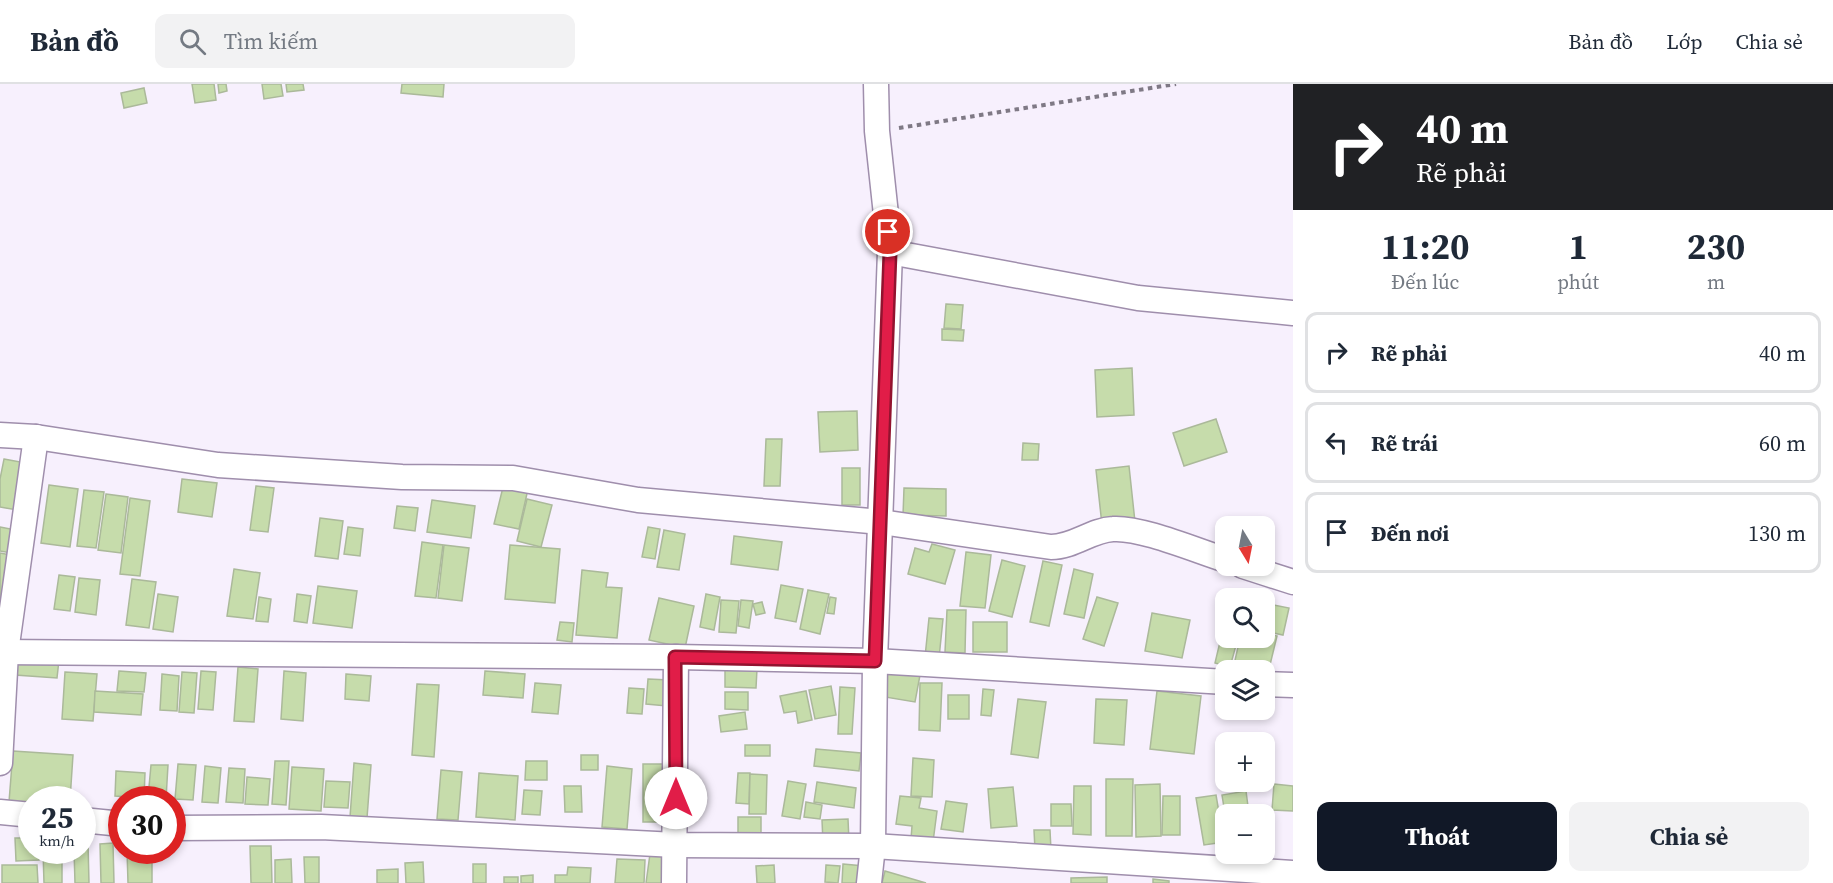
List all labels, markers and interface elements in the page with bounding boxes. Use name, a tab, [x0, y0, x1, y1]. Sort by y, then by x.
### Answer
search box	[155, 14, 575, 68]
text: Bản đồ	[30, 22, 119, 60]
icon: search	[176, 25, 209, 58]
text: Tìm kiếm	[224, 26, 318, 56]
text: Bản đồ	[1568, 27, 1633, 56]
text: Lớp	[1666, 27, 1702, 56]
text: Chia sẻ	[1735, 27, 1803, 56]
text: 40 m	[1416, 99, 1509, 157]
icon: right	[1317, 108, 1395, 186]
text: Rẽ phải	[1416, 154, 1507, 191]
pin	[862, 206, 913, 257]
icon: arrive	[871, 215, 904, 248]
text: 11:20	[1381, 222, 1470, 271]
text: 1	[1568, 222, 1588, 271]
text: 230	[1687, 222, 1745, 271]
text: Đến lúc	[1391, 268, 1459, 296]
text: phút	[1557, 268, 1599, 296]
text: m	[1707, 268, 1725, 296]
icon: right	[1320, 336, 1353, 369]
text: Rẽ phải	[1371, 338, 1447, 368]
text: 40 m	[1759, 338, 1806, 368]
icon: left	[1320, 426, 1353, 459]
text: Rẽ trái	[1371, 428, 1438, 458]
text: 60 m	[1759, 428, 1806, 458]
north arrow	[1215, 516, 1275, 576]
map controls	[1215, 516, 1275, 864]
icon: arrive	[1320, 516, 1353, 549]
text: Đến nơi	[1371, 518, 1449, 548]
text: 130 m	[1748, 518, 1806, 548]
button: search	[1215, 588, 1275, 648]
button: layers	[1215, 660, 1275, 720]
button: +	[1215, 732, 1275, 792]
position arrow	[644, 766, 708, 830]
speed limit sign: 30	[108, 786, 186, 864]
text: 25	[41, 797, 73, 838]
button: Thoát	[1317, 802, 1557, 871]
button: Chia sẻ	[1569, 802, 1809, 871]
button: −	[1215, 804, 1275, 864]
text: km/h	[39, 830, 75, 851]

